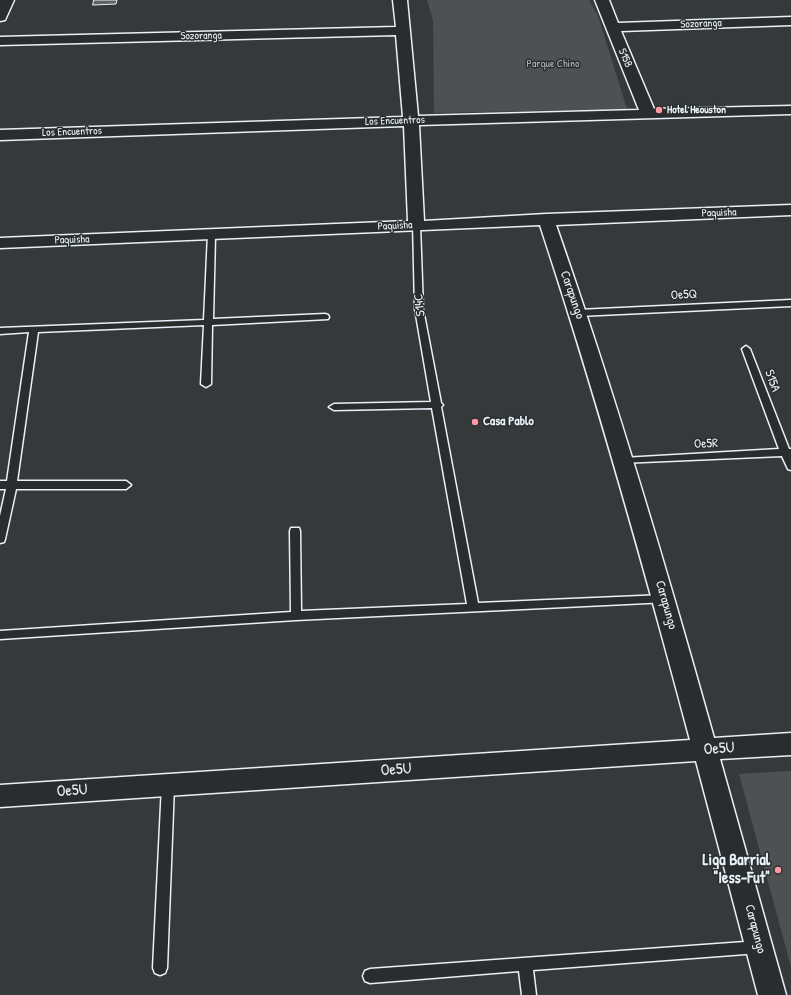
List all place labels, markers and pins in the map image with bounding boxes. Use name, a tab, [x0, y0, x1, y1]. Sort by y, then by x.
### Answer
place label: Hotel Heouston	[667, 103, 726, 117]
marker: Hotel Heouston	[654, 105, 664, 115]
place label: Casa Pablo	[483, 414, 534, 430]
marker: Casa Pablo	[470, 417, 480, 427]
place label: Liga Barrial "Iess-Fut"	[703, 851, 770, 889]
marker: Liga Barrial "Iess-Fut"	[773, 865, 783, 875]

